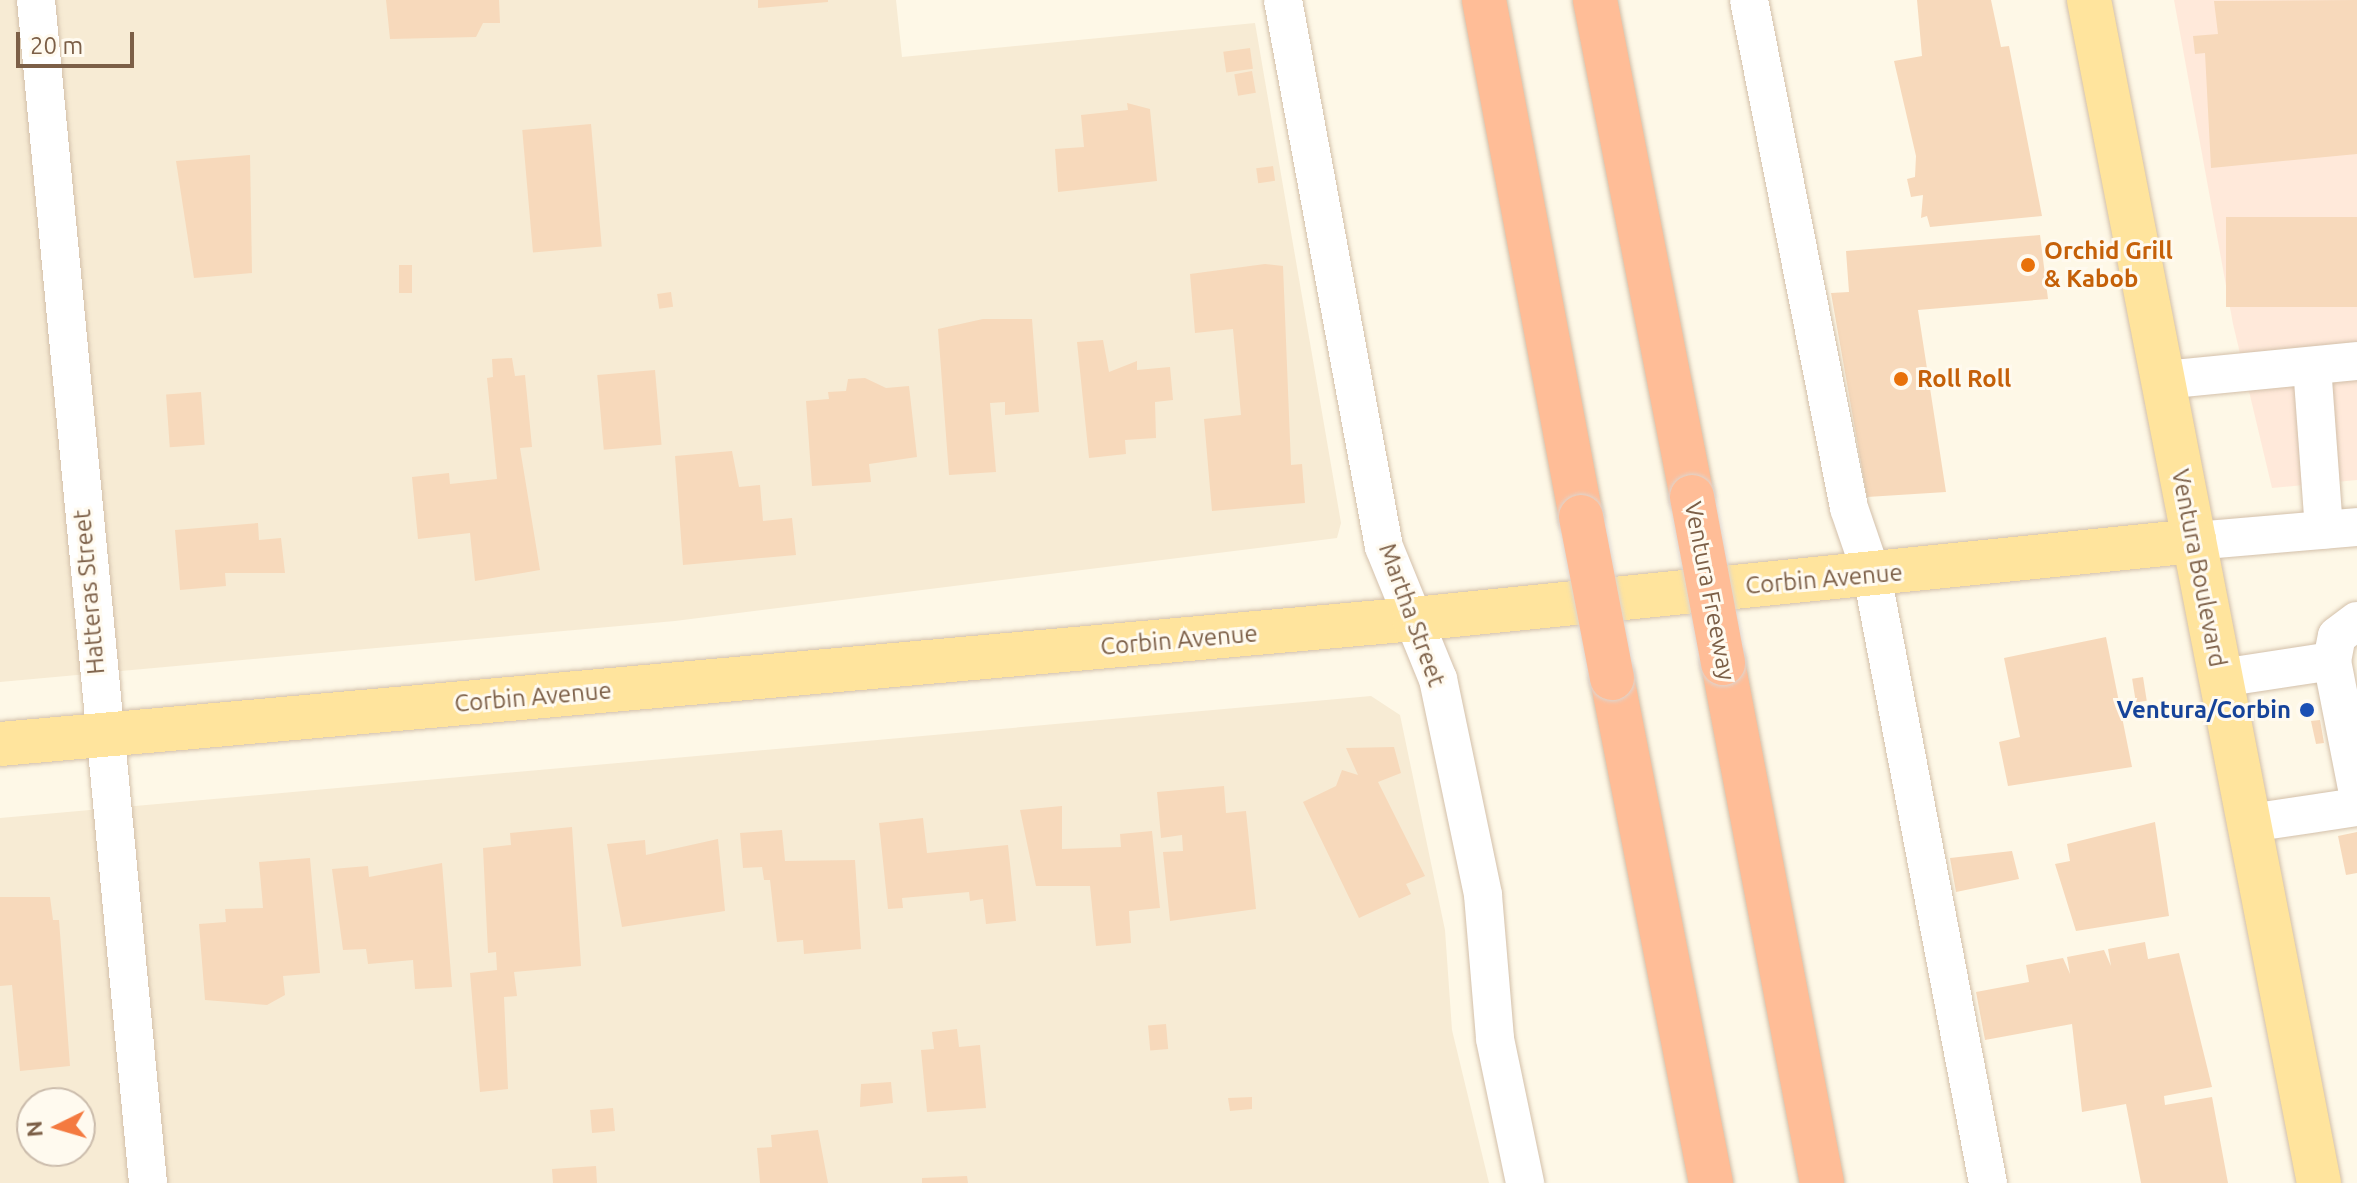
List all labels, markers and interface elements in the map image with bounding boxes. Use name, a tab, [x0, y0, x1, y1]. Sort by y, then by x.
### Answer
scale bar	[20, 16, 138, 66]
text: 20 m	[30, 32, 83, 59]
place label: Orchid Grill & Kabob	[2044, 237, 2173, 293]
marker: Orchid Grill & Kabob	[2019, 256, 2037, 274]
place label: Roll Roll	[1917, 365, 2011, 393]
marker: Roll Roll	[1892, 370, 1910, 388]
street label: Ventura Boulevard	[2166, 467, 2232, 669]
street label: Ventura Freeway	[1679, 499, 1741, 683]
street label: Hatteras Street	[67, 508, 111, 676]
street label: Martha Street	[1373, 539, 1451, 691]
street label: Corbin Avenue	[1744, 558, 1904, 600]
street label: Corbin Avenue	[1099, 619, 1259, 661]
street label: Corbin Avenue	[453, 676, 613, 718]
place label: Ventura/Corbin	[2116, 696, 2291, 724]
marker: Ventura/Corbin	[2298, 701, 2316, 719]
north arrow	[16, 1087, 96, 1167]
text: N	[20, 1120, 47, 1138]

